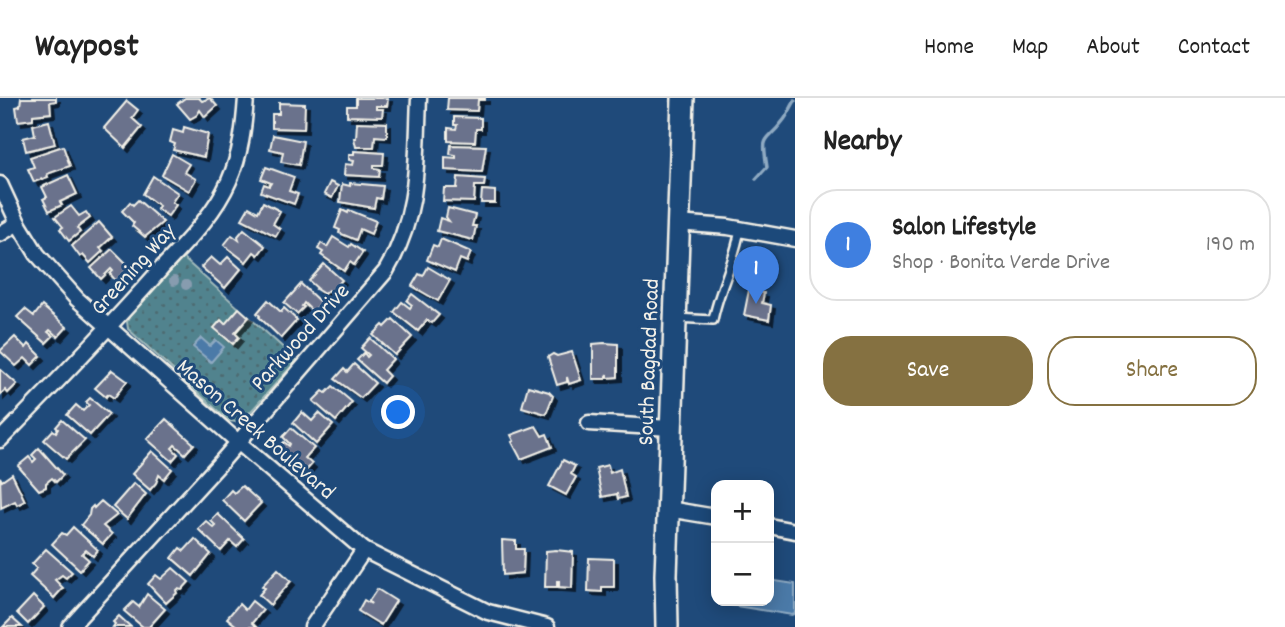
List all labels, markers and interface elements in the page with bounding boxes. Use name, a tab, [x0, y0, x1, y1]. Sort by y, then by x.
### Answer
text: Waypost	[35, 25, 139, 72]
text: Home	[924, 31, 974, 65]
text: Map	[1012, 31, 1048, 65]
text: About	[1086, 31, 1140, 65]
text: Contact	[1178, 31, 1250, 65]
text: Nearby	[823, 122, 901, 165]
text: Salon Lifestyle	[892, 210, 1036, 247]
street label: Greening Way	[84, 216, 186, 324]
text: 1	[845, 229, 851, 262]
text: 190 m	[1206, 229, 1255, 262]
pin: 1	[733, 246, 779, 304]
text: Shop · Bonita Verde Drive	[892, 247, 1110, 280]
street label: Parkwood Drive	[244, 277, 359, 399]
street label: South Bagdad Road	[631, 278, 670, 446]
button: Save	[823, 336, 1033, 406]
button: Share	[1047, 336, 1257, 406]
street label: Mason Creek Boulevard	[168, 352, 341, 509]
your location	[381, 395, 415, 429]
map controls	[711, 480, 774, 606]
button: +	[711, 480, 774, 543]
button: −	[711, 543, 774, 606]

